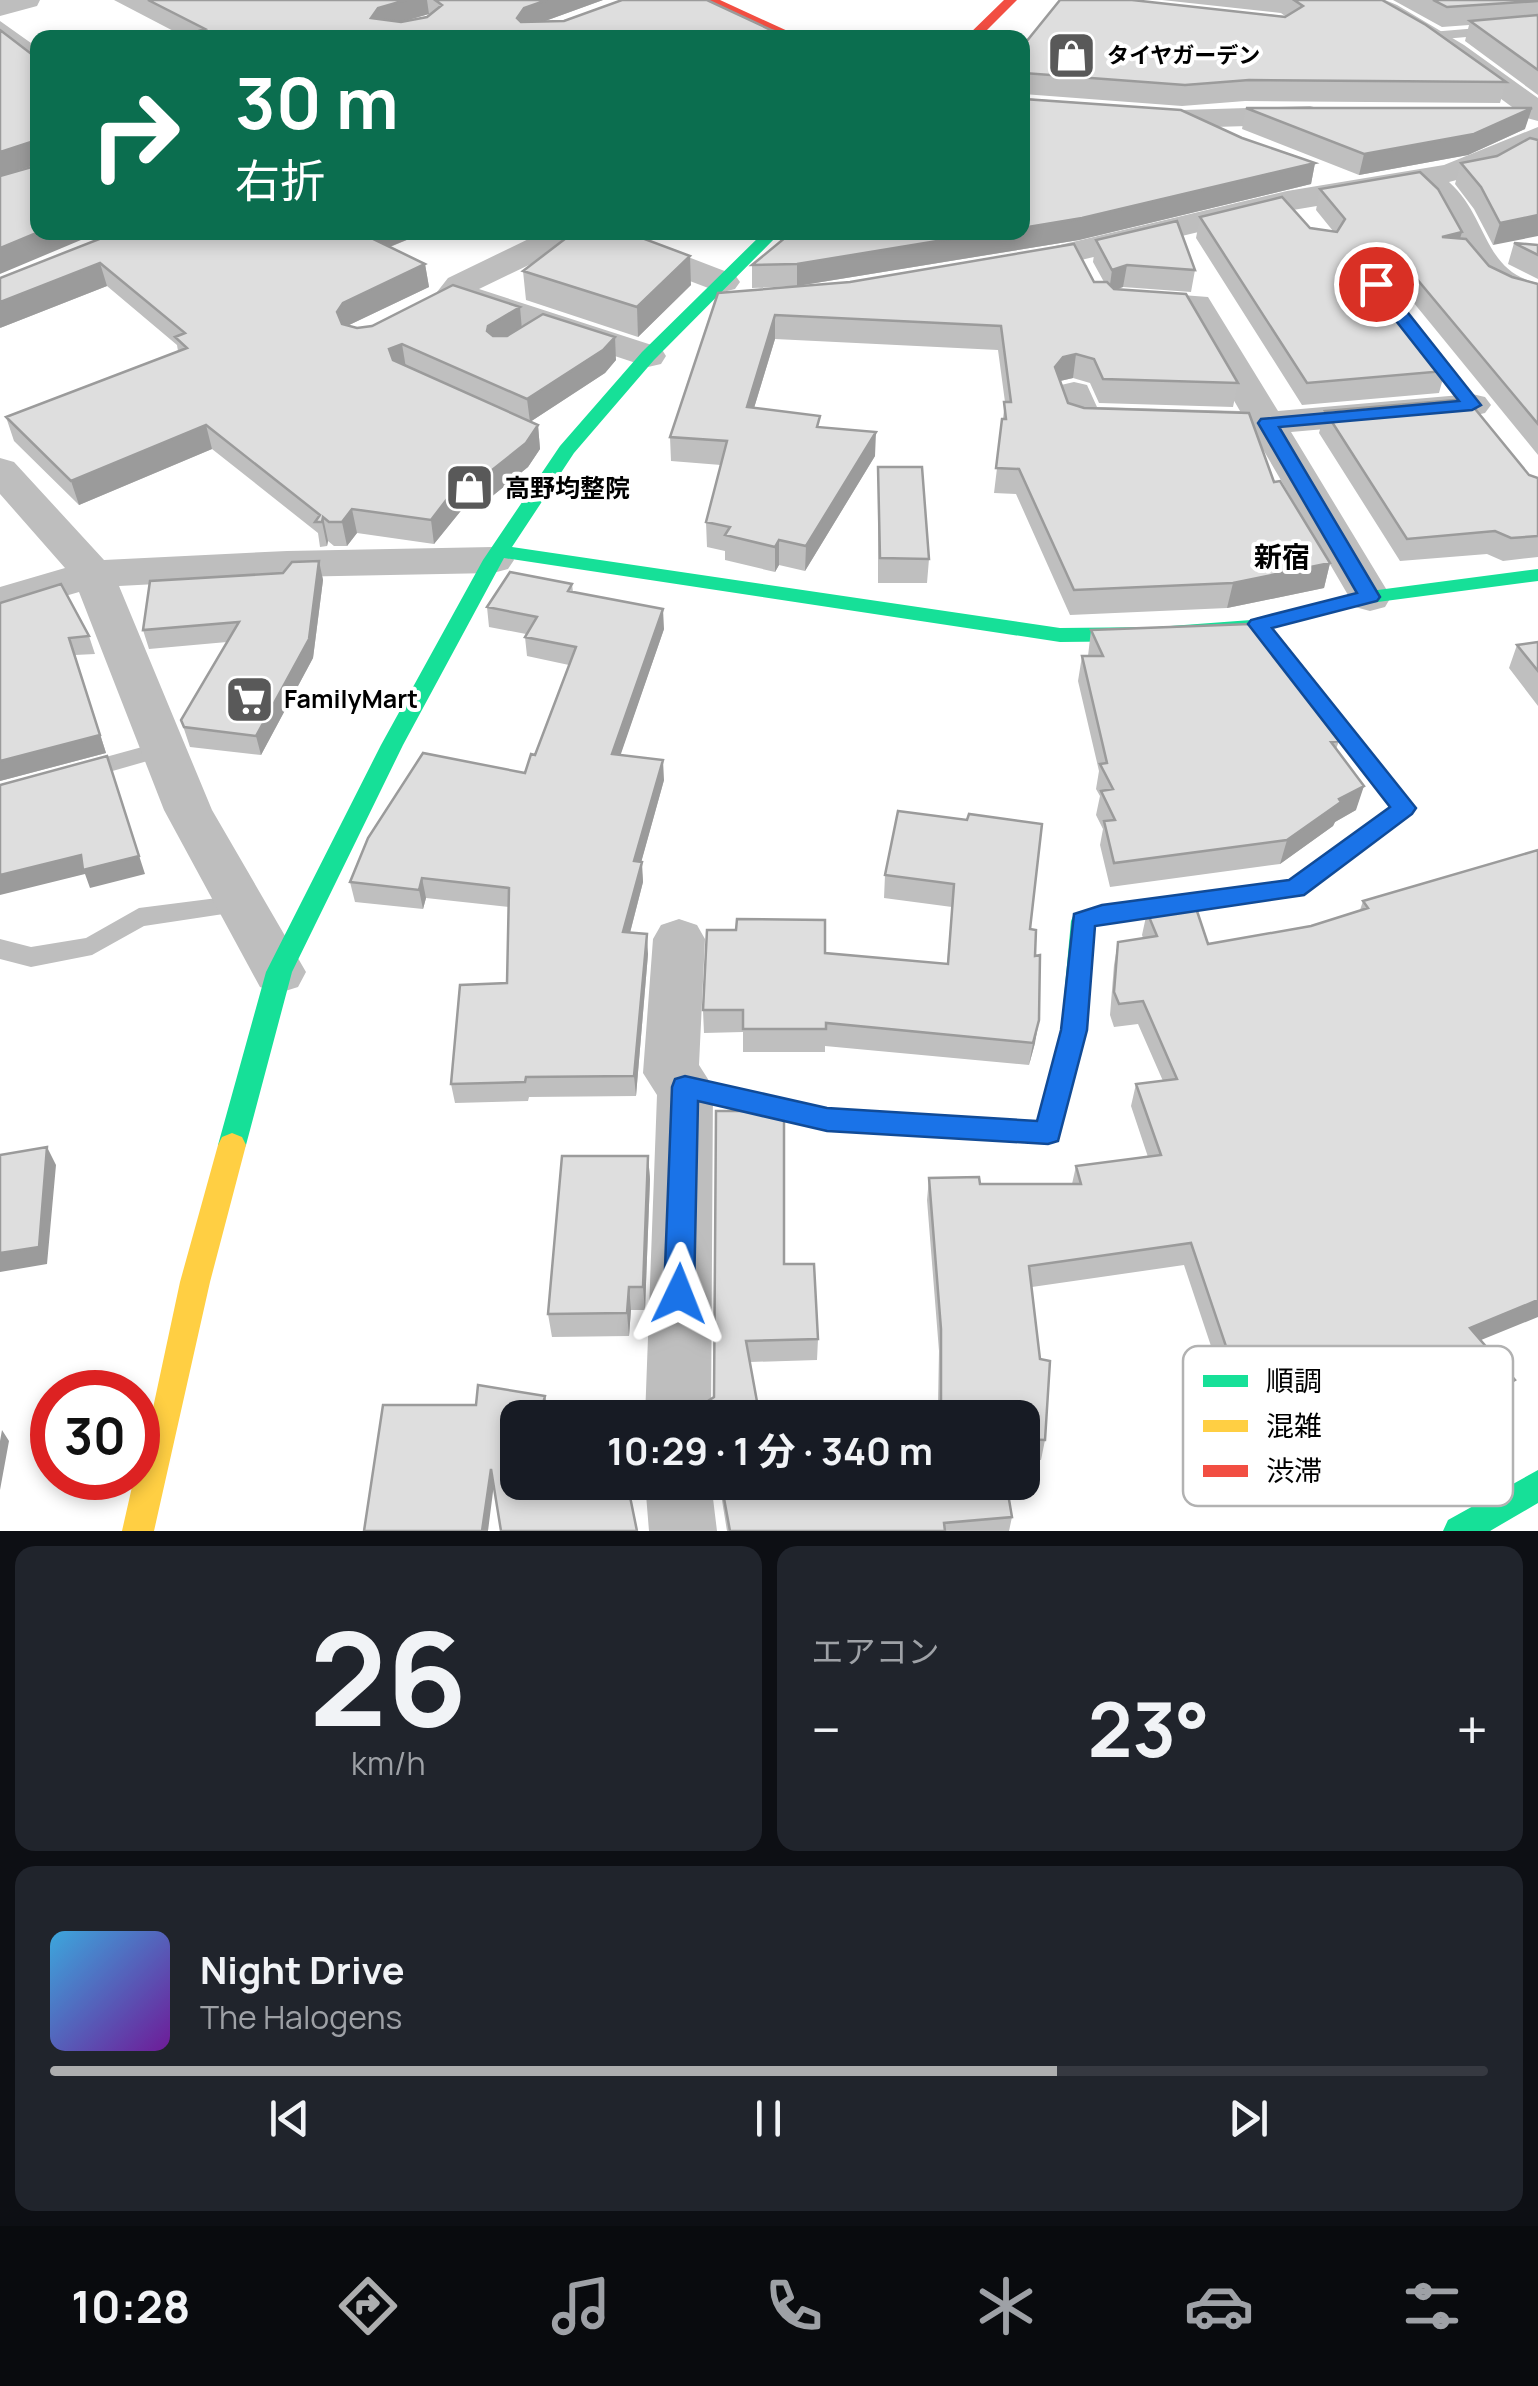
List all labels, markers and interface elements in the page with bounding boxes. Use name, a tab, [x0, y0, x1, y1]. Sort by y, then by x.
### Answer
shop icon: タイヤガーデン	[1046, 29, 1098, 81]
place label: タイヤガーデン	[1107, 40, 1260, 70]
text: 30 m	[235, 54, 399, 150]
icon: right	[70, 70, 200, 200]
text: 右折	[235, 149, 325, 211]
pin	[1334, 242, 1419, 327]
icon: arrive	[1349, 257, 1404, 312]
shop icon: 高野均整院	[444, 462, 496, 514]
place label: 高野均整院	[505, 470, 630, 505]
district label: 新宿	[1254, 537, 1310, 575]
supermarket icon: FamilyMart	[223, 673, 275, 725]
place label: FamilyMart	[284, 681, 418, 716]
position arrow	[627, 1242, 731, 1346]
legend	[1183, 1346, 1513, 1506]
text: 順調	[1266, 1361, 1322, 1399]
speed limit sign: 30	[30, 1370, 160, 1500]
text: 混雑	[1266, 1406, 1322, 1444]
text: 10:29 · 1 分 · 340 m	[607, 1424, 933, 1476]
text: 渋滞	[1266, 1451, 1322, 1489]
text: 26	[309, 1587, 467, 1765]
text: エアコン	[812, 1629, 940, 1673]
text: 23°	[1088, 1677, 1210, 1780]
text: −	[812, 1691, 841, 1767]
text: +	[1456, 1691, 1488, 1767]
text: km/h	[351, 1741, 425, 1785]
text: Night Drive	[200, 1943, 405, 1995]
text: The Halogens	[200, 1995, 402, 2039]
icon: previous	[262, 2091, 317, 2146]
icon: pause	[741, 2091, 796, 2146]
icon: next	[1221, 2091, 1276, 2146]
icon: directions	[333, 2271, 403, 2341]
icon: music	[546, 2271, 616, 2341]
icon: phone	[759, 2271, 829, 2341]
icon: climate	[971, 2271, 1041, 2341]
icon: car	[1184, 2271, 1254, 2341]
icon: filters	[1397, 2271, 1467, 2341]
text: 10:28	[71, 2275, 190, 2337]

